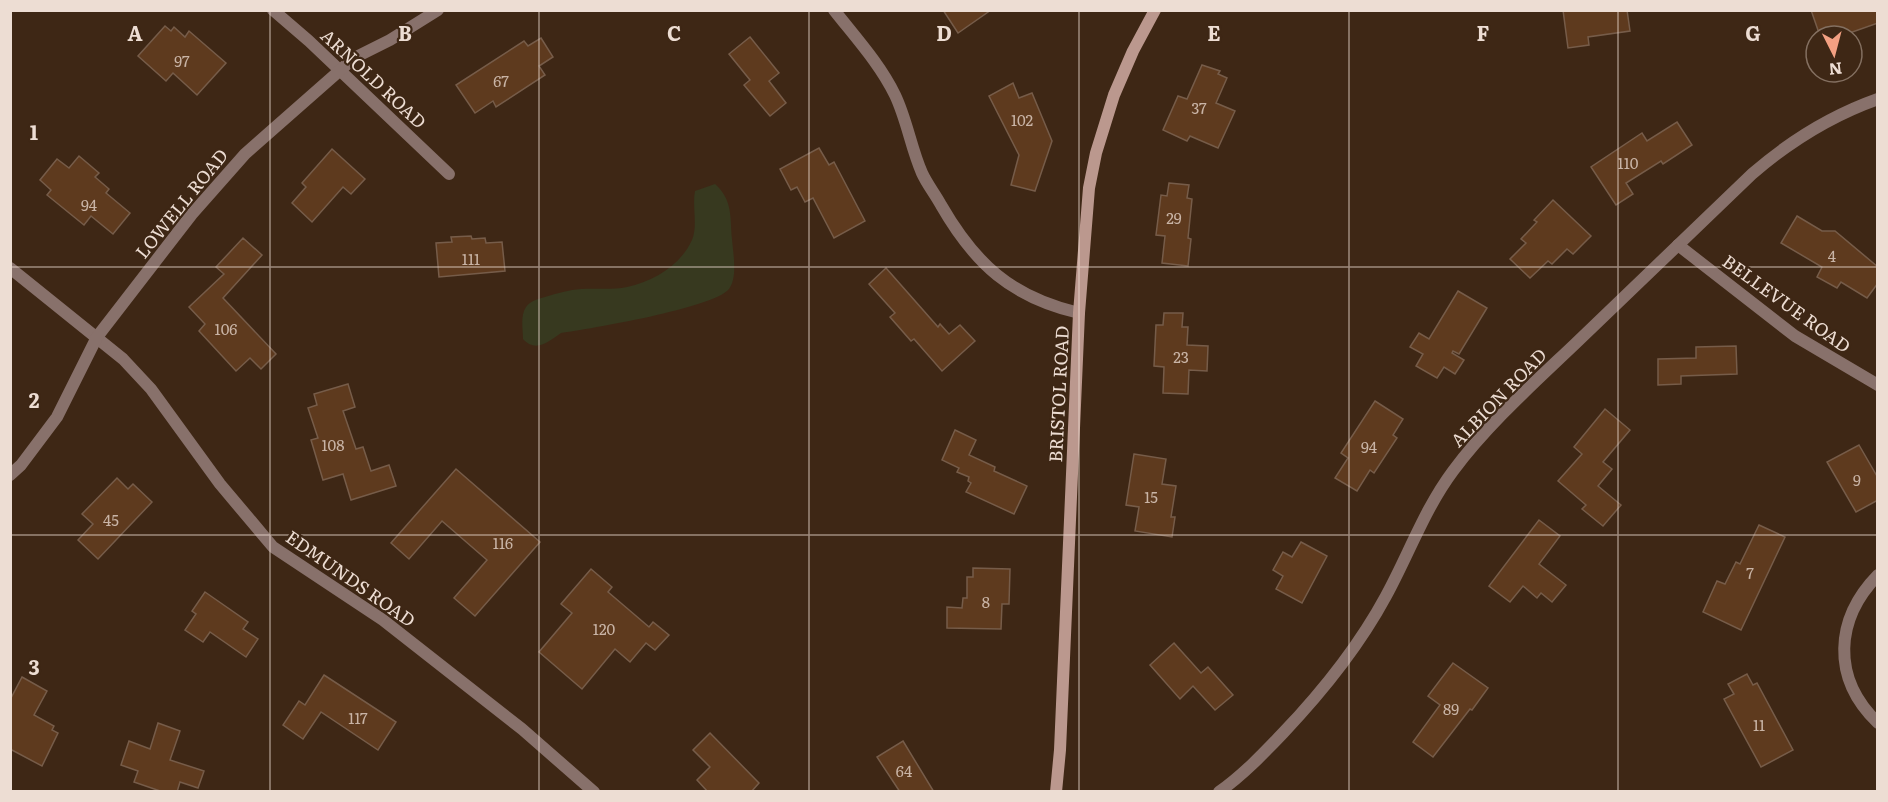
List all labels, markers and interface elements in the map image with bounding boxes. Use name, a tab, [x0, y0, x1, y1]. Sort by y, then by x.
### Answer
text: A	[127, 17, 143, 47]
text: B	[398, 17, 412, 47]
text: C	[667, 17, 681, 47]
text: D	[936, 17, 952, 47]
text: E	[1207, 17, 1221, 47]
text: F	[1477, 17, 1490, 47]
text: G	[1745, 17, 1761, 47]
street label: ARNOLD ROAD	[315, 22, 433, 134]
north arrow	[1804, 24, 1864, 84]
house number: 97	[174, 49, 190, 72]
text: N	[1828, 57, 1844, 83]
house number: 67	[493, 69, 509, 92]
house number: 37	[1191, 96, 1207, 119]
house number: 102	[1011, 108, 1034, 131]
text: 1	[30, 116, 38, 146]
street label: LOWELL ROAD	[128, 142, 234, 264]
house number: 110	[1618, 151, 1639, 174]
house number: 94	[81, 193, 97, 216]
house number: 29	[1166, 206, 1182, 229]
house number: 4	[1828, 244, 1836, 267]
house number: 111	[462, 247, 480, 270]
street label: BELLEVUE ROAD	[1717, 247, 1857, 359]
house number: 106	[215, 317, 237, 340]
street label: BRISTOL ROAD	[1041, 325, 1075, 463]
street label: ALBION ROAD	[1444, 341, 1552, 453]
house number: 23	[1173, 345, 1189, 368]
text: 2	[29, 384, 40, 414]
house number: 108	[321, 433, 345, 456]
house number: 94	[1361, 435, 1377, 458]
house number: 9	[1853, 468, 1861, 491]
house number: 15	[1144, 485, 1158, 508]
house number: 45	[103, 508, 119, 531]
street label: EDMUNDS ROAD	[281, 523, 421, 633]
house number: 116	[493, 531, 513, 554]
house number: 7	[1746, 561, 1754, 584]
house number: 8	[982, 590, 990, 613]
house number: 120	[593, 617, 616, 640]
text: 3	[28, 651, 40, 681]
house number: 89	[1443, 697, 1459, 720]
house number: 117	[348, 706, 368, 729]
house number: 11	[1753, 713, 1765, 736]
house number: 64	[896, 759, 912, 782]

